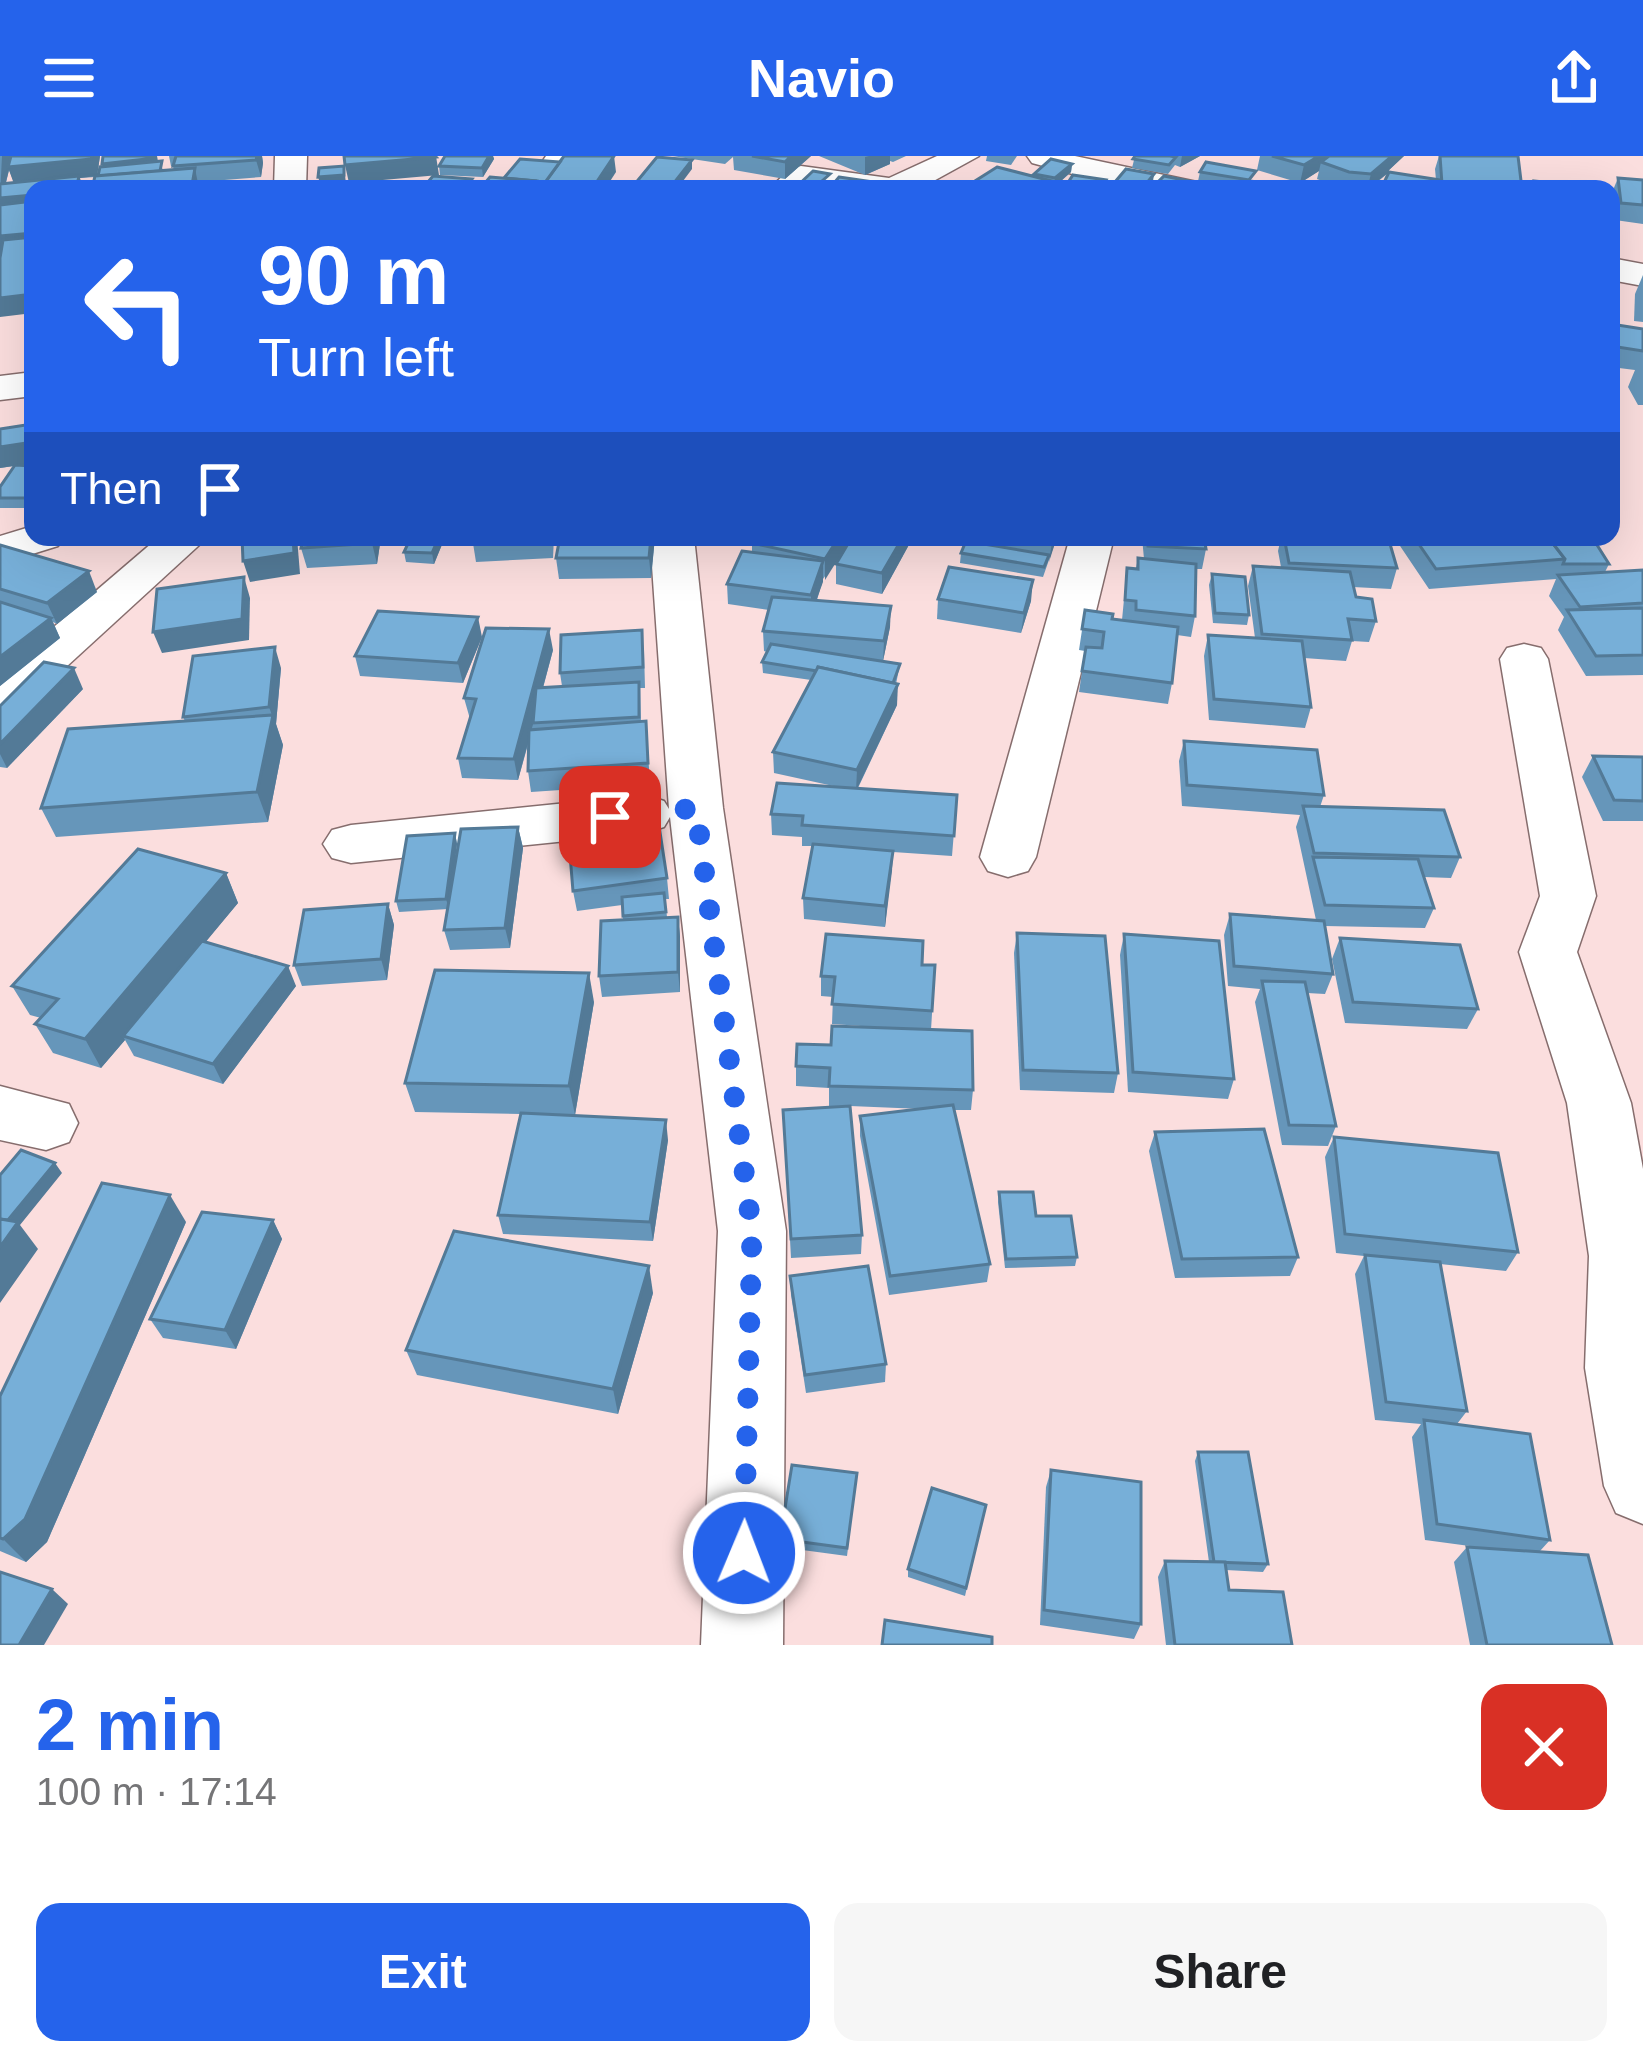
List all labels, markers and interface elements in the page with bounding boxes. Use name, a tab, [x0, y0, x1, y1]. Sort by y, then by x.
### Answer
icon: menu	[36, 45, 102, 111]
icon: share	[1541, 45, 1607, 111]
text: Navio	[748, 48, 895, 108]
icon: left	[60, 228, 216, 384]
text: 90 m	[258, 228, 449, 322]
text: Turn left	[258, 327, 454, 387]
icon: arrive	[187, 456, 253, 522]
text: Then	[60, 463, 163, 514]
pin	[559, 766, 661, 868]
icon: arrive	[577, 784, 643, 850]
position arrow	[681, 1490, 807, 1616]
button: close	[1481, 1684, 1607, 1810]
text: 2 min	[36, 1685, 224, 1765]
text: 100 m · 17:14	[36, 1770, 277, 1813]
button: Exit	[36, 1903, 810, 2041]
button: Share	[834, 1903, 1607, 2041]

